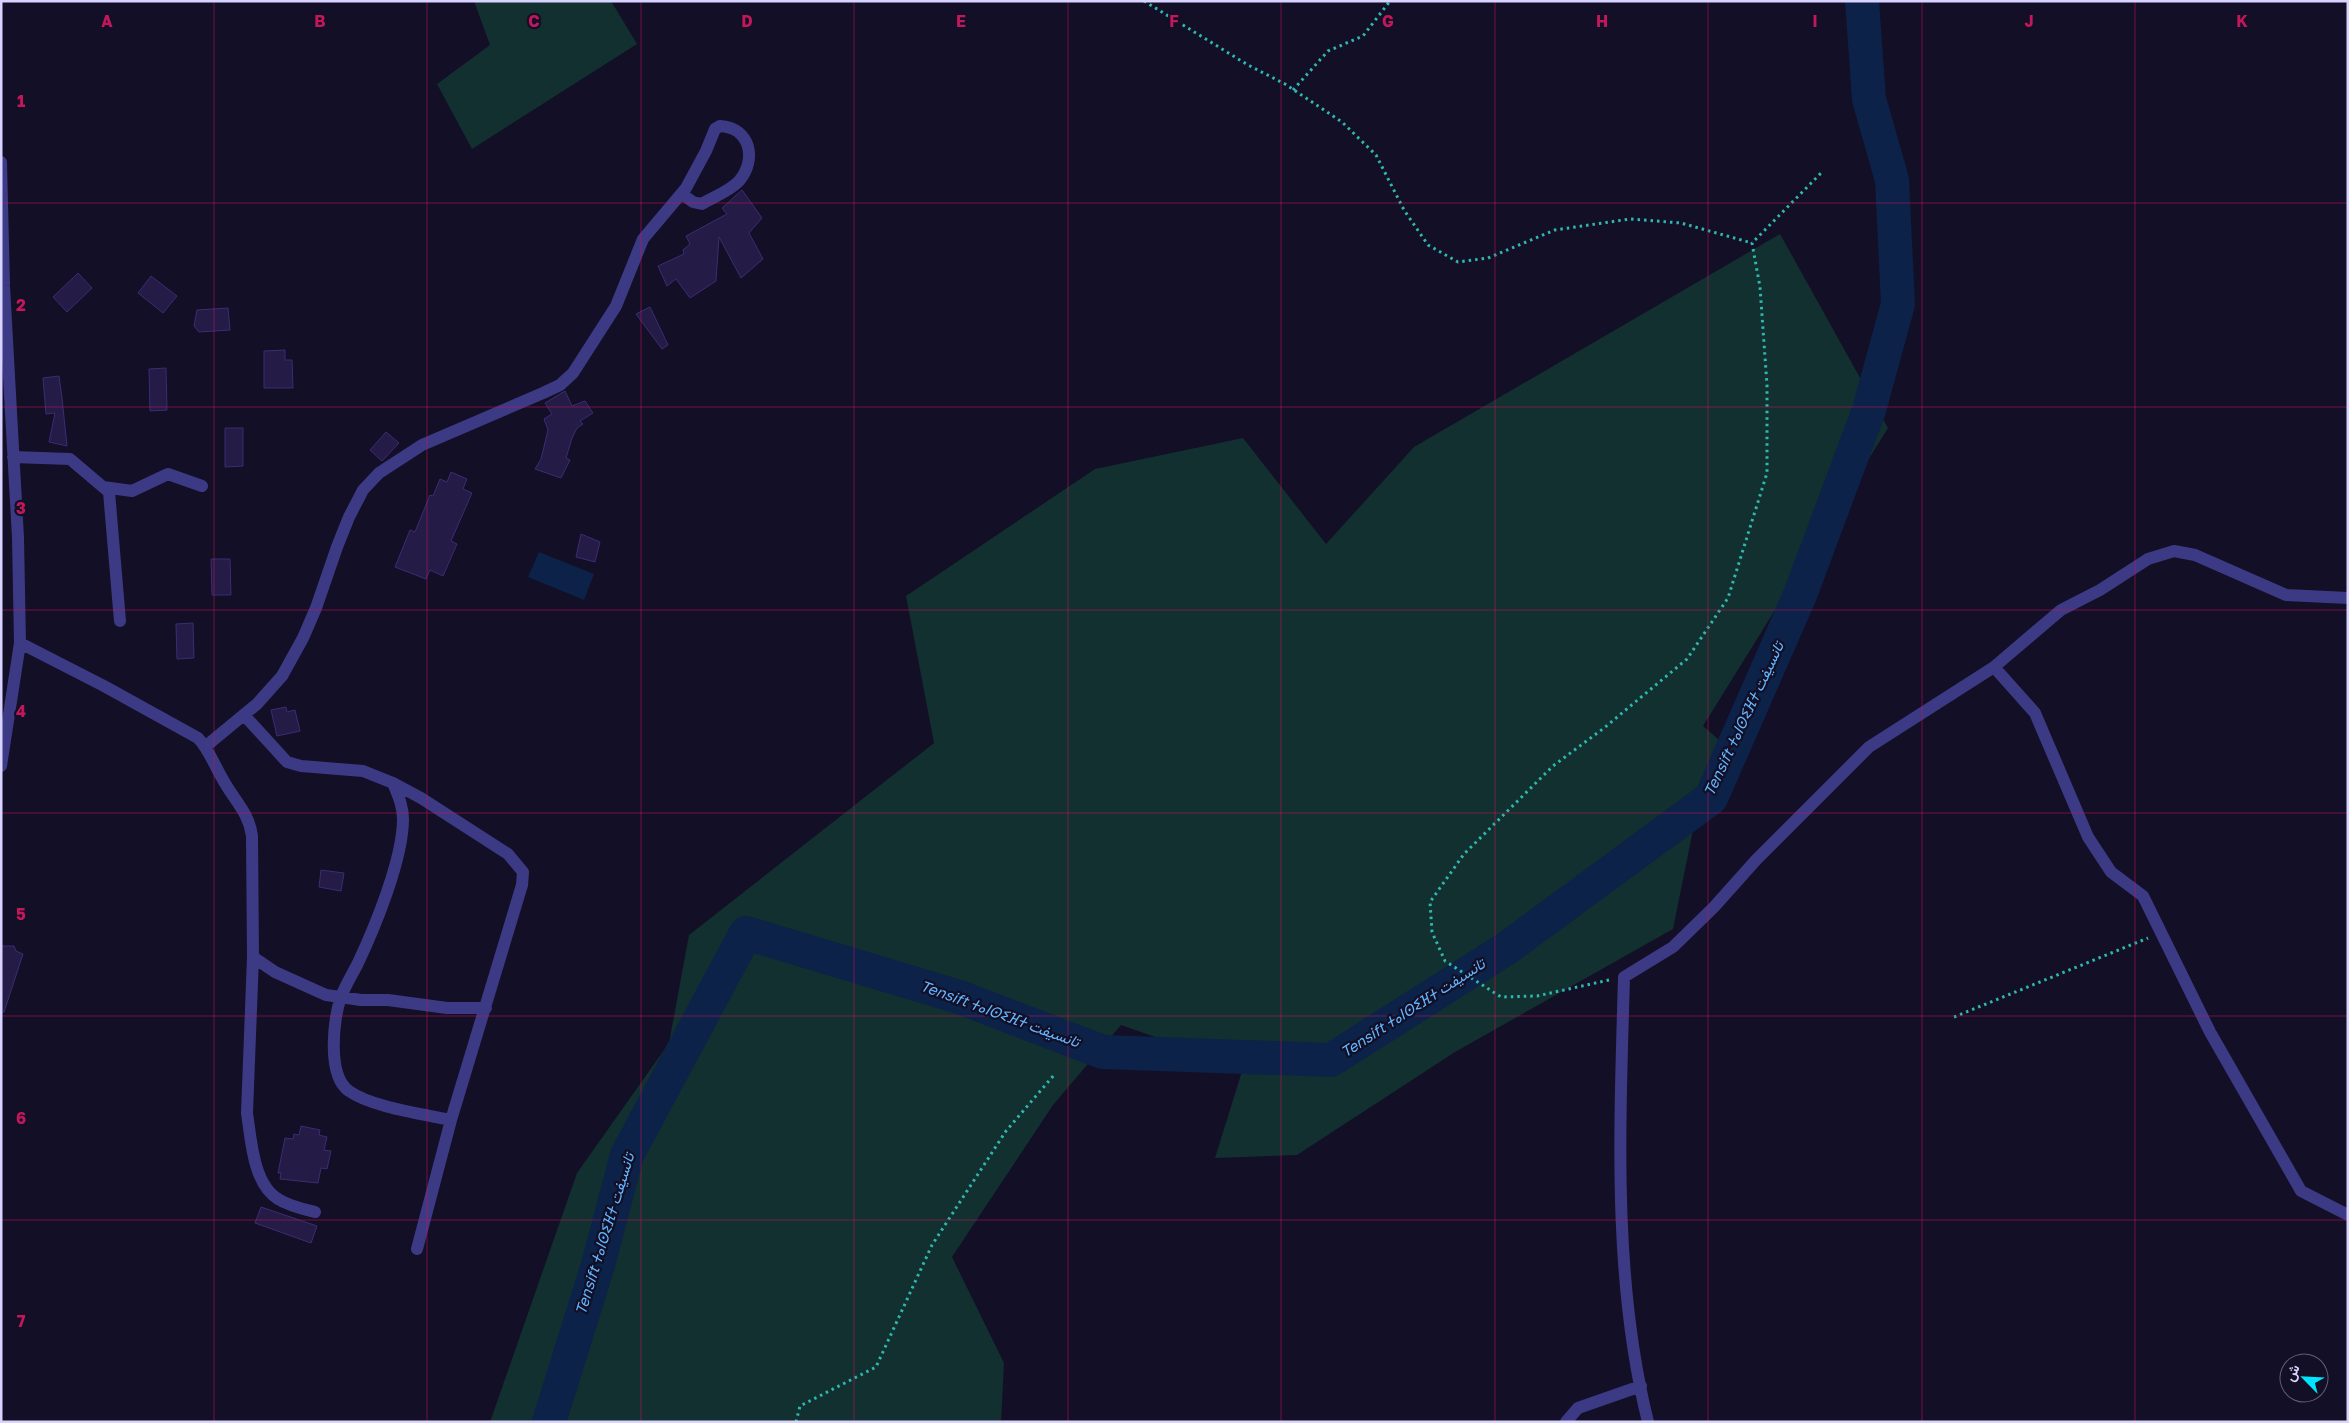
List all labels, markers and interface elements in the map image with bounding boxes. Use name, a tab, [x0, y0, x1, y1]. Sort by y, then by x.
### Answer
text: A	[101, 11, 113, 31]
text: B	[314, 11, 326, 31]
text: C	[528, 11, 540, 31]
text: D	[741, 11, 753, 31]
text: E	[956, 11, 966, 31]
text: F	[1169, 11, 1179, 31]
text: G	[1382, 11, 1394, 31]
text: H	[1596, 11, 1608, 31]
text: I	[1812, 11, 1818, 31]
text: J	[2024, 11, 2034, 31]
text: K	[2236, 11, 2248, 31]
text: 1	[17, 91, 25, 111]
text: 2	[16, 295, 26, 315]
text: 3	[16, 498, 26, 518]
water label: Tensift ⵜⴰⵏⵙⵉⴼⵜ تانسيفت	[1699, 637, 1789, 799]
text: 4	[16, 701, 26, 721]
text: 5	[16, 904, 26, 924]
water label: Tensift ⵜⴰⵏⵙⵉⴼⵜ تانسيفت	[1337, 953, 1490, 1061]
water label: Tensift ⵜⴰⵏⵙⵉⴼⵜ تانسيفت	[918, 976, 1084, 1052]
text: 6	[16, 1108, 26, 1128]
water label: Tensift ⵜⴰⵏⵙⵉⴼⵜ تانسيفت	[571, 1149, 639, 1317]
text: 7	[17, 1311, 26, 1331]
north arrow	[2279, 1353, 2329, 1403]
text: ش	[2280, 1361, 2304, 1384]

